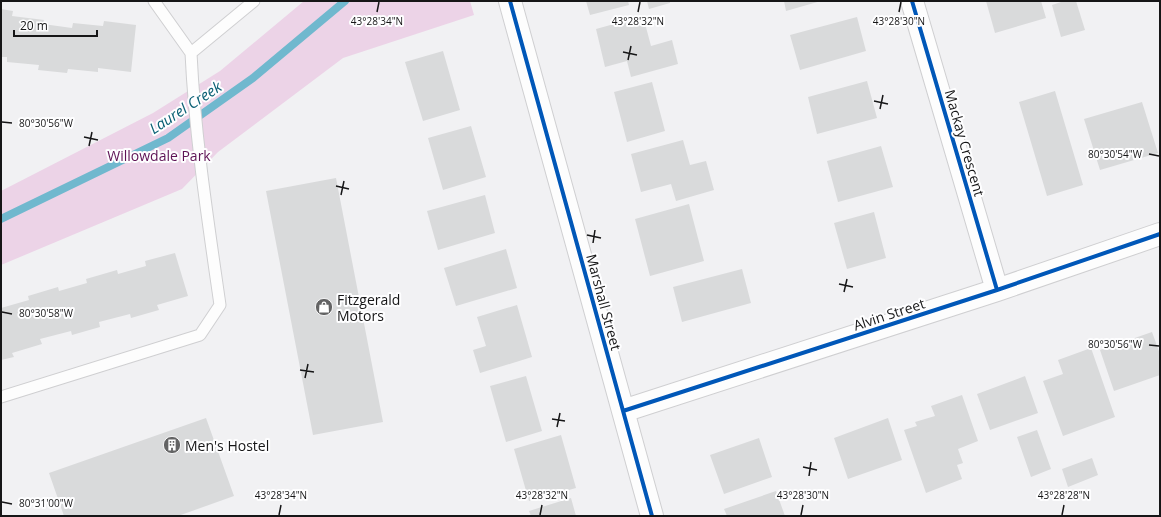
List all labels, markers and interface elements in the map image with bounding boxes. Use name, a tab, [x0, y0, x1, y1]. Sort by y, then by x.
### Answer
scale bar	[14, 12, 97, 38]
text: 43°28'34"N	[351, 14, 403, 28]
text: 43°28'32"N	[612, 14, 664, 28]
text: 43°28'30"N	[873, 14, 925, 28]
text: 20 m	[20, 17, 48, 34]
water label: Laurel Creek	[145, 76, 226, 138]
street label: Mackay Crescent	[941, 87, 989, 199]
text: 80°30'56"W	[19, 116, 74, 130]
park label: Willowdale Park	[107, 146, 211, 165]
text: 80°30'54"W	[1088, 147, 1143, 161]
street label: Marshall Street	[582, 252, 626, 352]
place label: Fitzgerald Motors	[337, 290, 400, 325]
street label: Alvin Street	[851, 293, 927, 335]
shop icon: Fitzgerald Motors	[314, 297, 334, 317]
text: 80°30'58"W	[19, 306, 74, 320]
text: 80°30'56"W	[1088, 337, 1143, 351]
building icon: Men's Hostel	[162, 435, 182, 455]
place label: Men's Hostel	[185, 436, 269, 455]
text: 43°28'34"N	[255, 488, 307, 502]
text: 43°28'32"N	[516, 488, 568, 502]
text: 43°28'30"N	[777, 488, 829, 502]
text: 43°28'28"N	[1038, 488, 1090, 502]
text: 80°31'00"W	[19, 496, 74, 510]

